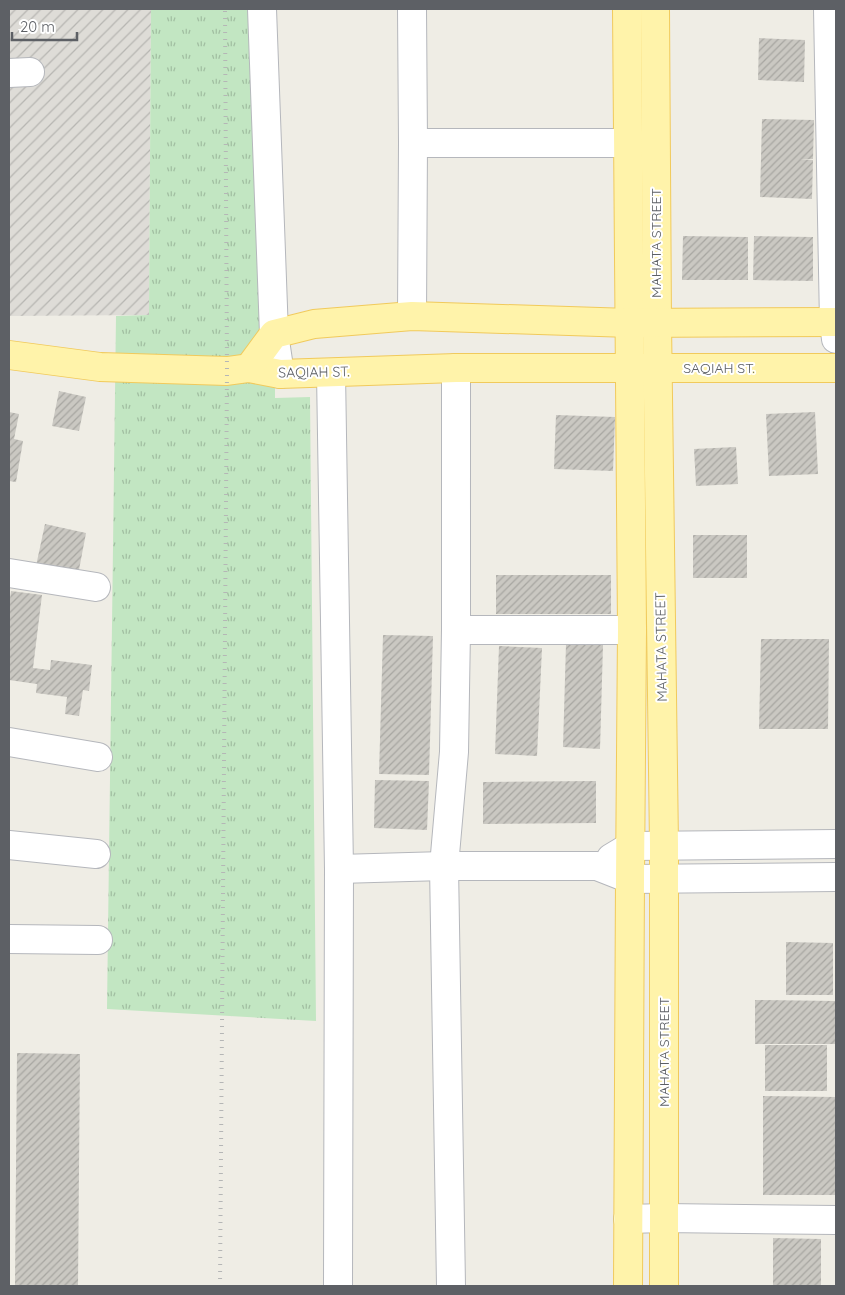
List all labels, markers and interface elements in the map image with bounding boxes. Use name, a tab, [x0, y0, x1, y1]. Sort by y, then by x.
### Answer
scale bar	[12, 10, 78, 42]
text: 20 m	[20, 17, 55, 36]
street label: MAHATA STREET	[647, 188, 665, 298]
street label: SAQIAH ST.	[683, 359, 755, 377]
street label: SAQIAH ST.	[278, 362, 350, 382]
street label: MAHATA STREET	[651, 592, 671, 702]
street label: MAHATA STREET	[655, 997, 673, 1107]

